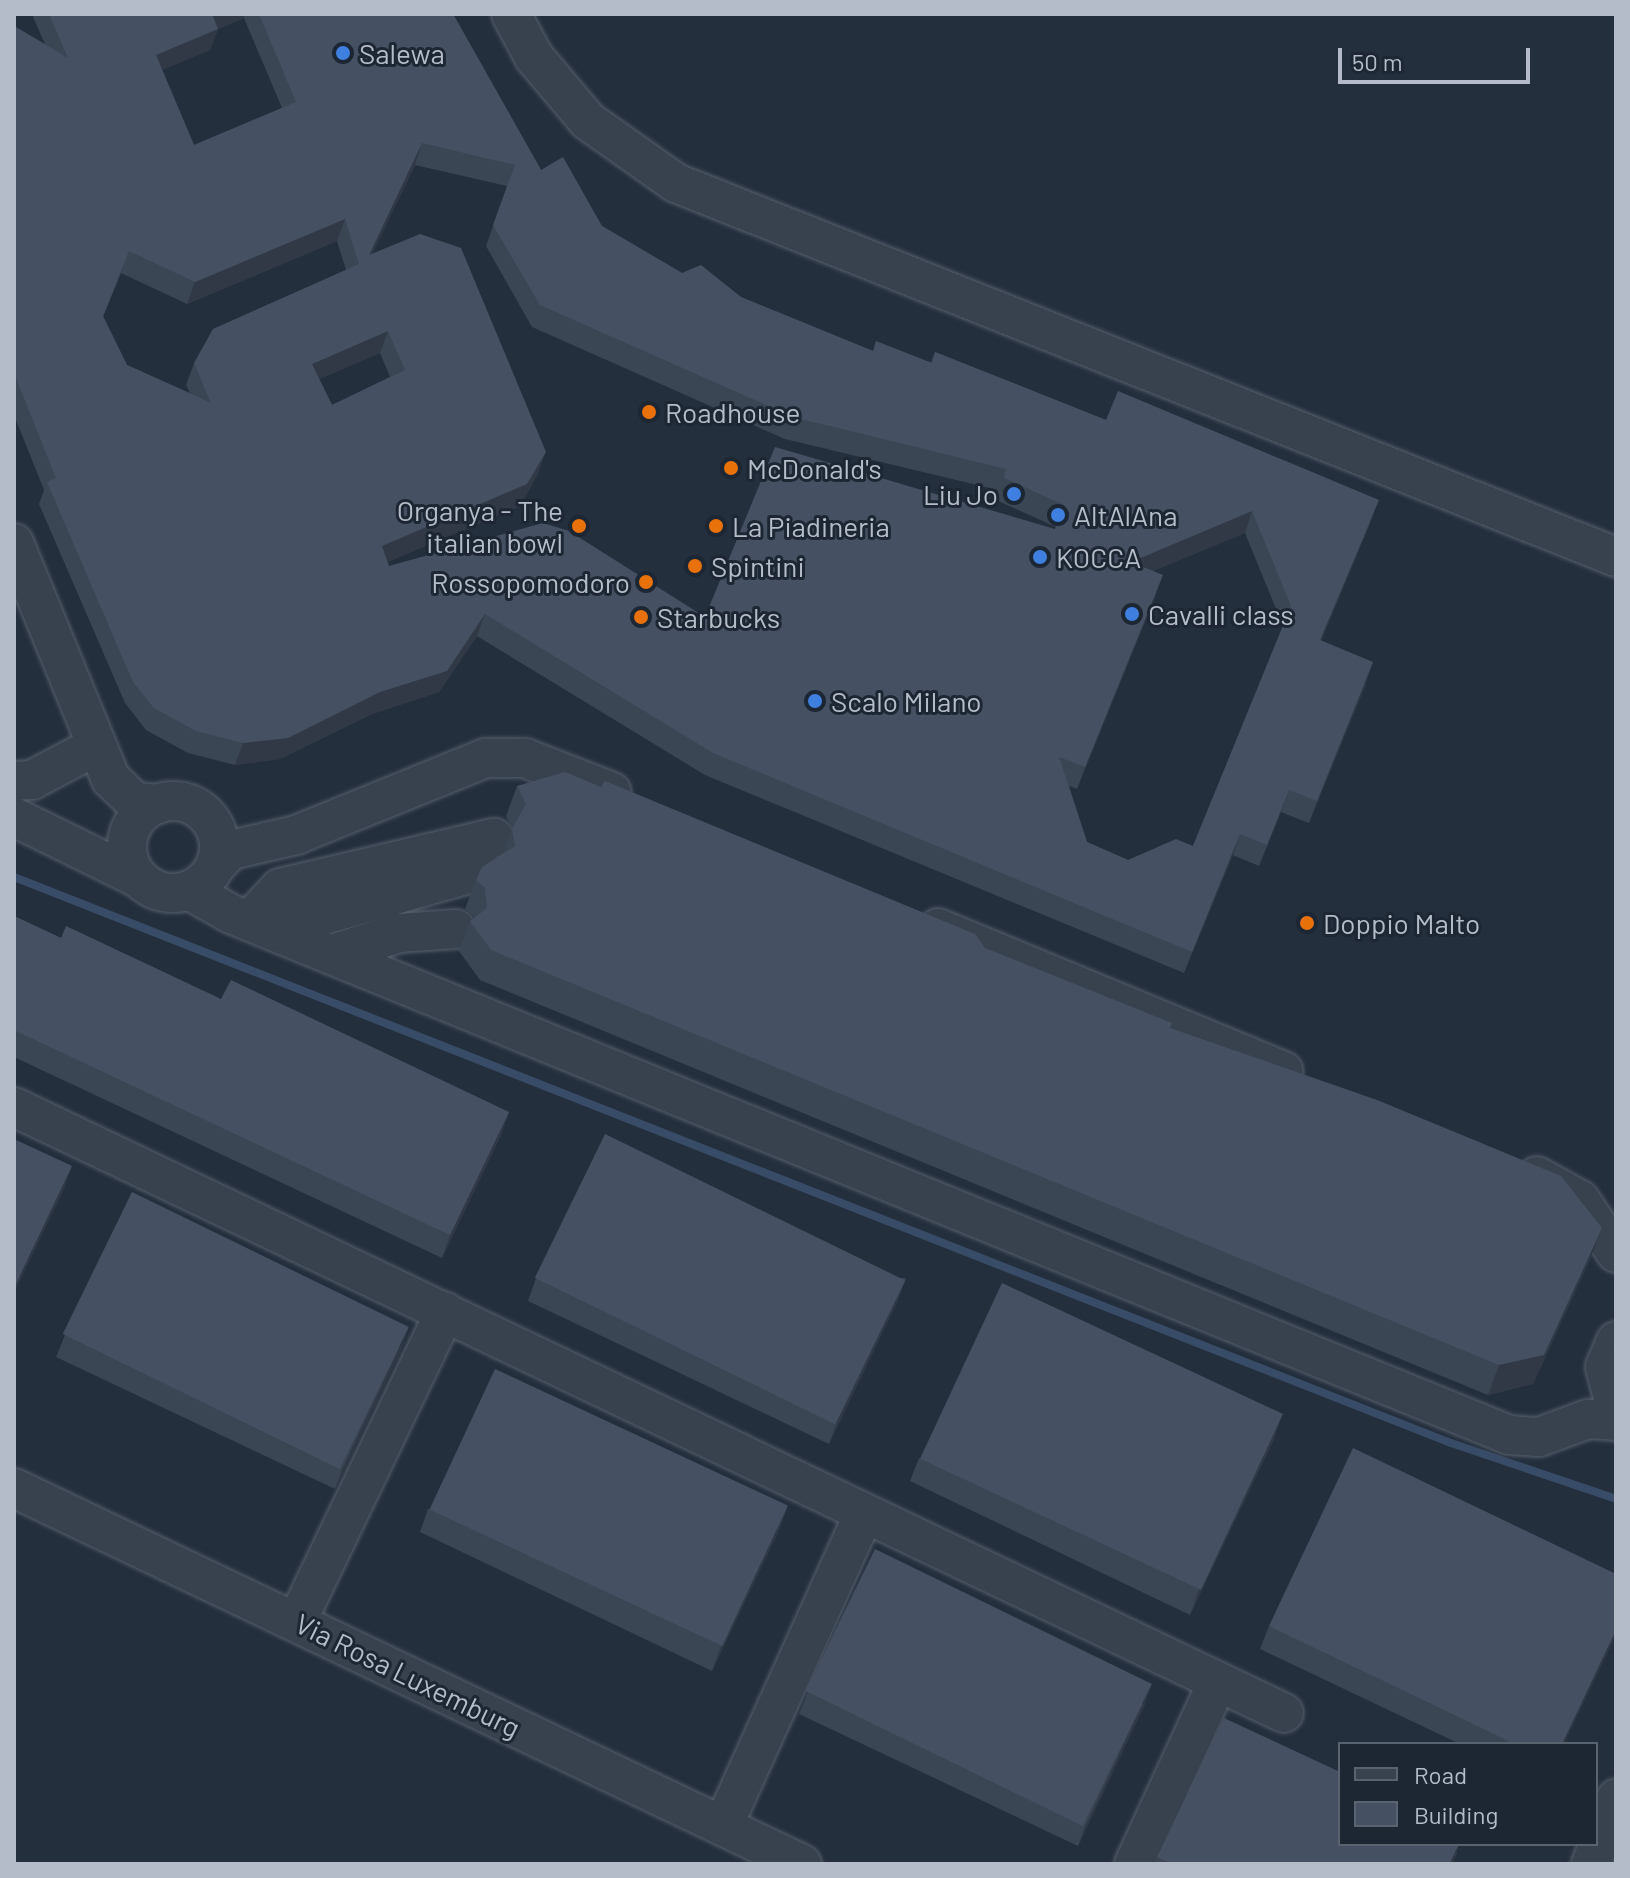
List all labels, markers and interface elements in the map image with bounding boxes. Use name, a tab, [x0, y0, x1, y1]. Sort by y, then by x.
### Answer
scale bar	[1342, 32, 1534, 82]
place label: Salewa	[359, 36, 445, 70]
marker: Salewa	[334, 44, 352, 62]
text: 50 m	[1352, 47, 1403, 76]
place label: Roadhouse	[665, 395, 800, 429]
marker: Roadhouse	[640, 403, 658, 421]
place label: McDonald's	[747, 451, 882, 485]
marker: McDonald's	[722, 459, 740, 477]
place label: Liu Jo	[923, 477, 998, 511]
marker: Liu Jo	[1005, 485, 1023, 503]
place label: Organya - The italian bowl	[397, 493, 563, 559]
place label: AltAlAna	[1074, 498, 1177, 532]
marker: AltAlAna	[1049, 506, 1067, 524]
place label: La Piadineria	[732, 509, 890, 543]
marker: Organya - The italian bowl	[570, 517, 588, 535]
marker: La Piadineria	[707, 517, 725, 535]
place label: KOCCA	[1056, 540, 1141, 574]
marker: KOCCA	[1031, 548, 1049, 566]
place label: Spintini	[711, 549, 805, 583]
marker: Spintini	[686, 557, 704, 575]
place label: Rossopomodoro	[431, 565, 630, 599]
marker: Rossopomodoro	[637, 573, 655, 591]
place label: Cavalli class	[1148, 597, 1294, 631]
place label: Starbucks	[657, 600, 780, 634]
marker: Cavalli class	[1123, 605, 1141, 623]
marker: Starbucks	[632, 608, 650, 626]
place label: Scalo Milano	[831, 684, 982, 718]
marker: Scalo Milano	[806, 692, 824, 710]
place label: Doppio Malto	[1323, 906, 1480, 940]
marker: Doppio Malto	[1298, 914, 1316, 932]
street label: Via Rosa Luxemburg	[290, 1606, 526, 1744]
legend	[1338, 1742, 1598, 1846]
text: Road	[1414, 1760, 1467, 1789]
text: Building	[1414, 1800, 1498, 1829]

